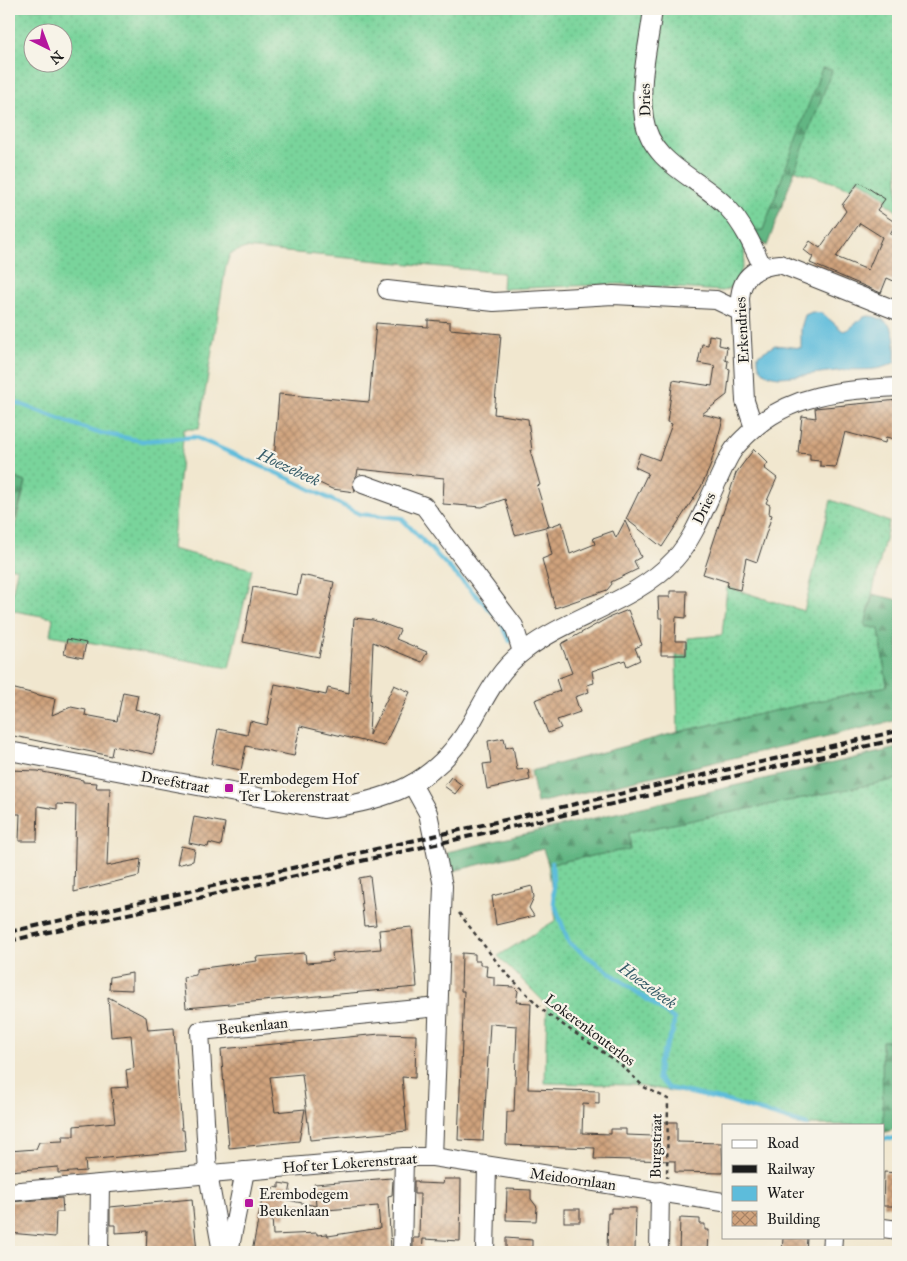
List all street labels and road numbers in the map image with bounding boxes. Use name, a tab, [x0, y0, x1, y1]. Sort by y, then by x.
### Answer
street label: Dries	[636, 83, 654, 117]
street label: Erkendries	[731, 296, 753, 364]
street label: Dries	[689, 489, 719, 527]
street label: Dreefstraat	[139, 767, 211, 797]
street label: Lokerenkouterlos	[541, 990, 639, 1070]
street label: Beukenlaan	[217, 1013, 289, 1039]
street label: Burgstraat	[646, 1113, 666, 1179]
street label: Hof ter Lokerenstraat	[282, 1149, 419, 1177]
street label: Meidoornlaan	[529, 1164, 617, 1194]

